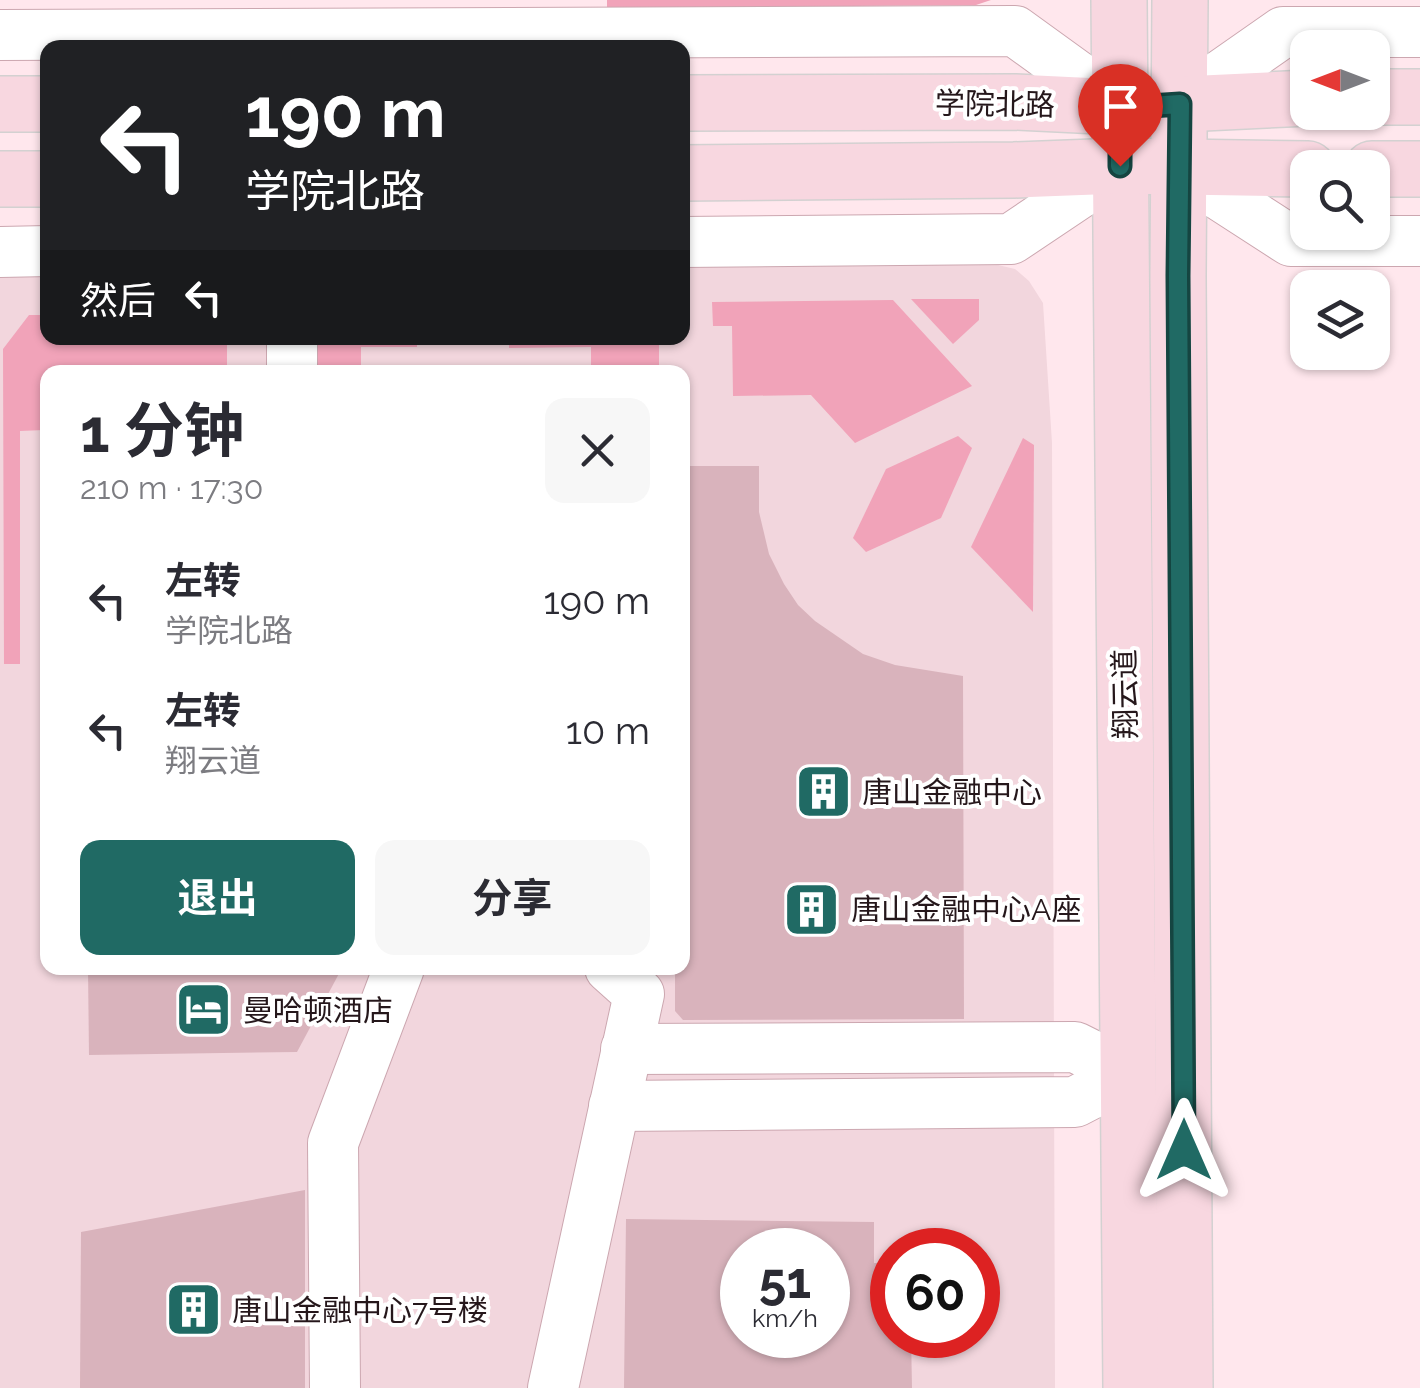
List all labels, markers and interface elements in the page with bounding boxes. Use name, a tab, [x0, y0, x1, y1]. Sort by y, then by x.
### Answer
north arrow	[1290, 30, 1390, 130]
map controls	[1290, 30, 1390, 370]
pin	[1078, 64, 1163, 167]
text: 190 m	[245, 71, 446, 153]
icon: arrive	[1093, 79, 1148, 134]
icon: left	[80, 80, 210, 210]
street label: 学院北路	[935, 85, 1055, 123]
button: search	[1290, 150, 1390, 250]
text: 学院北路	[245, 165, 425, 218]
icon: left	[176, 270, 231, 325]
button: layers	[1290, 270, 1390, 370]
text: 然后	[80, 278, 156, 323]
text: 1 分钟	[80, 396, 244, 466]
button: close	[545, 398, 650, 503]
text: 210 m · 17:30	[80, 469, 263, 506]
text: 左转	[165, 558, 241, 603]
icon: left	[80, 573, 135, 628]
text: 190 m	[544, 578, 650, 623]
text: 学院北路	[165, 612, 293, 649]
street label: 翔云道	[1107, 649, 1143, 739]
text: 左转	[165, 688, 241, 733]
icon: left	[80, 703, 135, 758]
text: 10 m	[566, 708, 650, 753]
text: 翔云道	[165, 742, 261, 779]
building icon: 唐山金融中心	[793, 762, 853, 822]
place label: 唐山金融中心	[862, 775, 1042, 810]
button: 退出	[80, 840, 355, 955]
button: 分享	[375, 840, 650, 955]
building icon: 唐山金融中心A座	[782, 879, 842, 939]
place label: 唐山金融中心A座	[851, 892, 1081, 927]
hotel icon: 曼哈顿酒店	[174, 980, 234, 1040]
place label: 曼哈顿酒店	[243, 993, 393, 1028]
position arrow	[1132, 1098, 1236, 1202]
speed limit sign: 60	[870, 1228, 1000, 1358]
text: 51	[759, 1251, 811, 1310]
building icon: 唐山金融中心7号楼	[163, 1280, 223, 1340]
place label: 唐山金融中心7号楼	[232, 1293, 488, 1328]
text: km/h	[752, 1303, 818, 1333]

